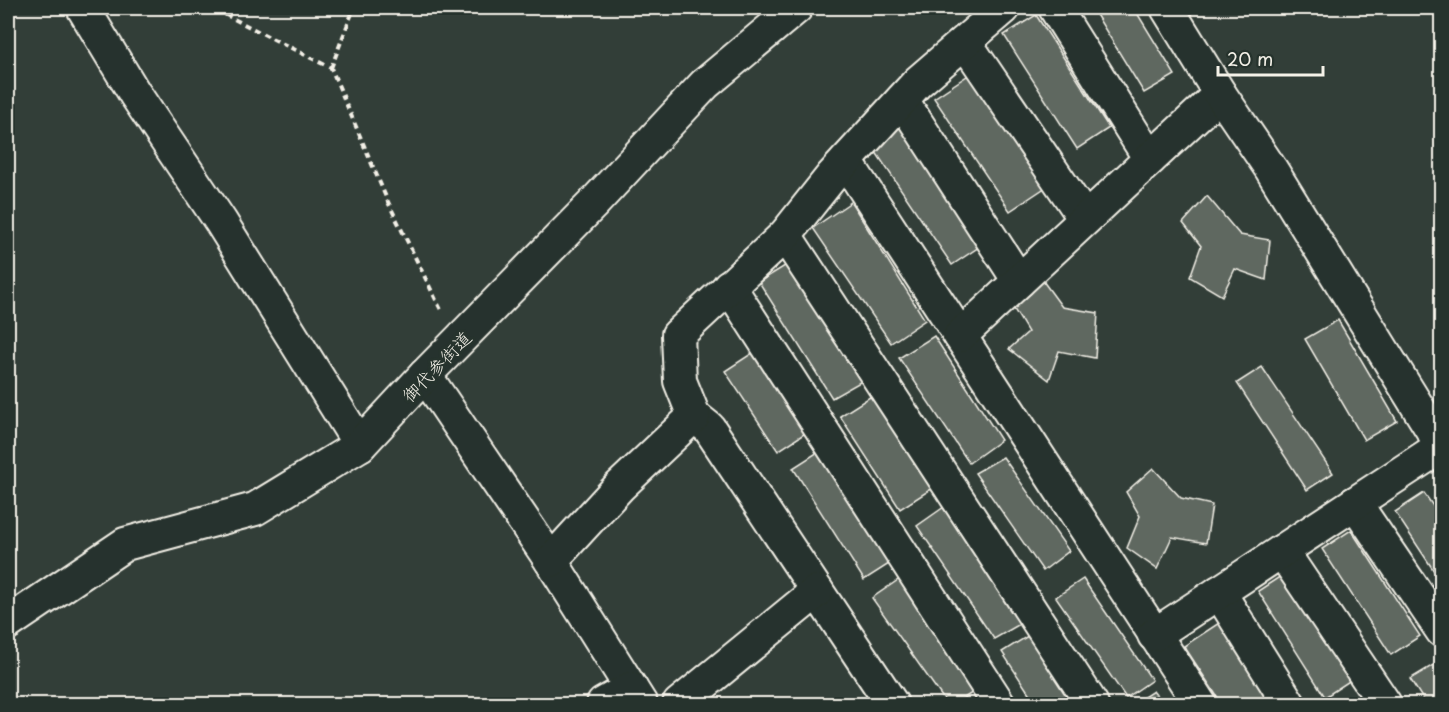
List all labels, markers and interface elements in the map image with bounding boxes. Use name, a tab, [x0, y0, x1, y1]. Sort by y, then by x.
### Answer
scale bar	[1218, 39, 1323, 77]
text: 20 m	[1227, 45, 1273, 72]
street label: 御代参街道	[395, 324, 477, 408]

